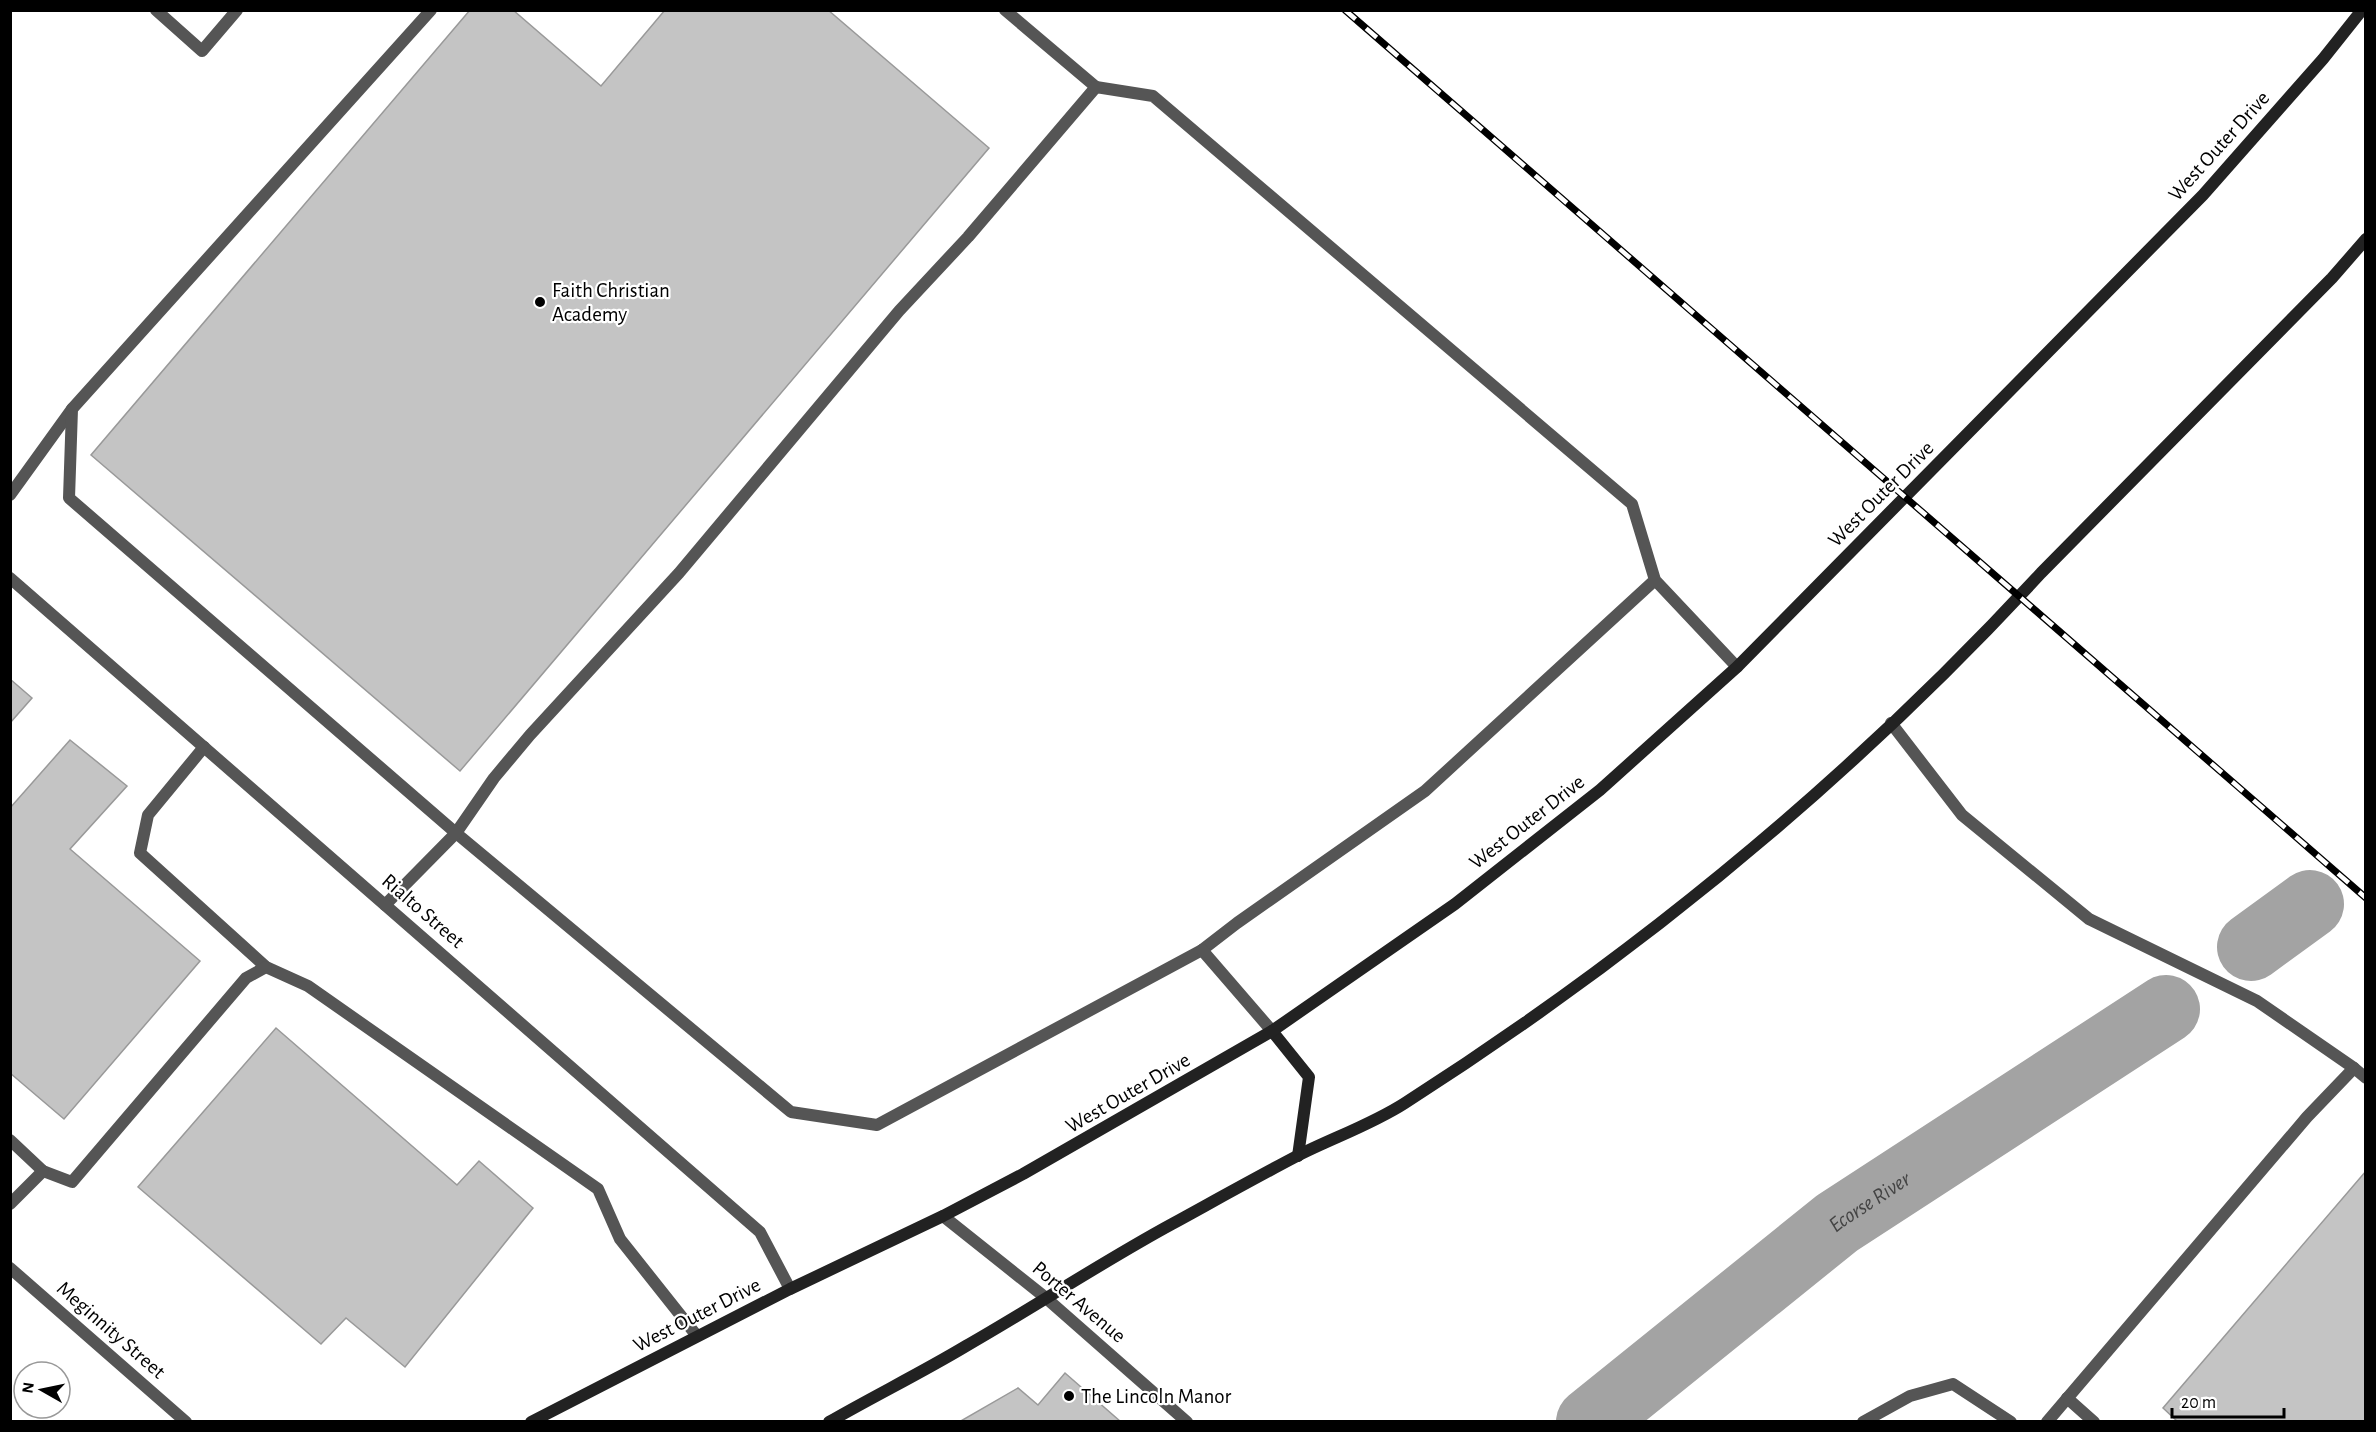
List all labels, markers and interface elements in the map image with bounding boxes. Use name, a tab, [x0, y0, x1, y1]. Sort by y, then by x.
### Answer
street label: West Outer Drive	[2165, 87, 2273, 205]
place label: Faith Christian Academy	[552, 280, 670, 325]
marker: Faith Christian Academy	[533, 295, 547, 309]
street label: West Outer Drive	[1824, 437, 1938, 551]
street label: West Outer Drive	[1466, 771, 1588, 873]
street label: Rialto Street	[378, 870, 468, 952]
street label: West Outer Drive	[1062, 1049, 1194, 1137]
water label: Ecorse River	[1824, 1167, 1915, 1236]
street label: Porter Avenue	[1028, 1257, 1130, 1347]
street label: West Outer Drive	[630, 1274, 764, 1356]
street label: Meginnity Street	[53, 1277, 169, 1383]
north arrow	[12, 1360, 72, 1420]
text: N	[19, 1381, 37, 1395]
scale bar	[2172, 1381, 2284, 1419]
place label: The Lincoln Manor	[1081, 1386, 1231, 1407]
marker: The Lincoln Manor	[1062, 1389, 1076, 1403]
text: 20 m	[2181, 1394, 2216, 1412]

